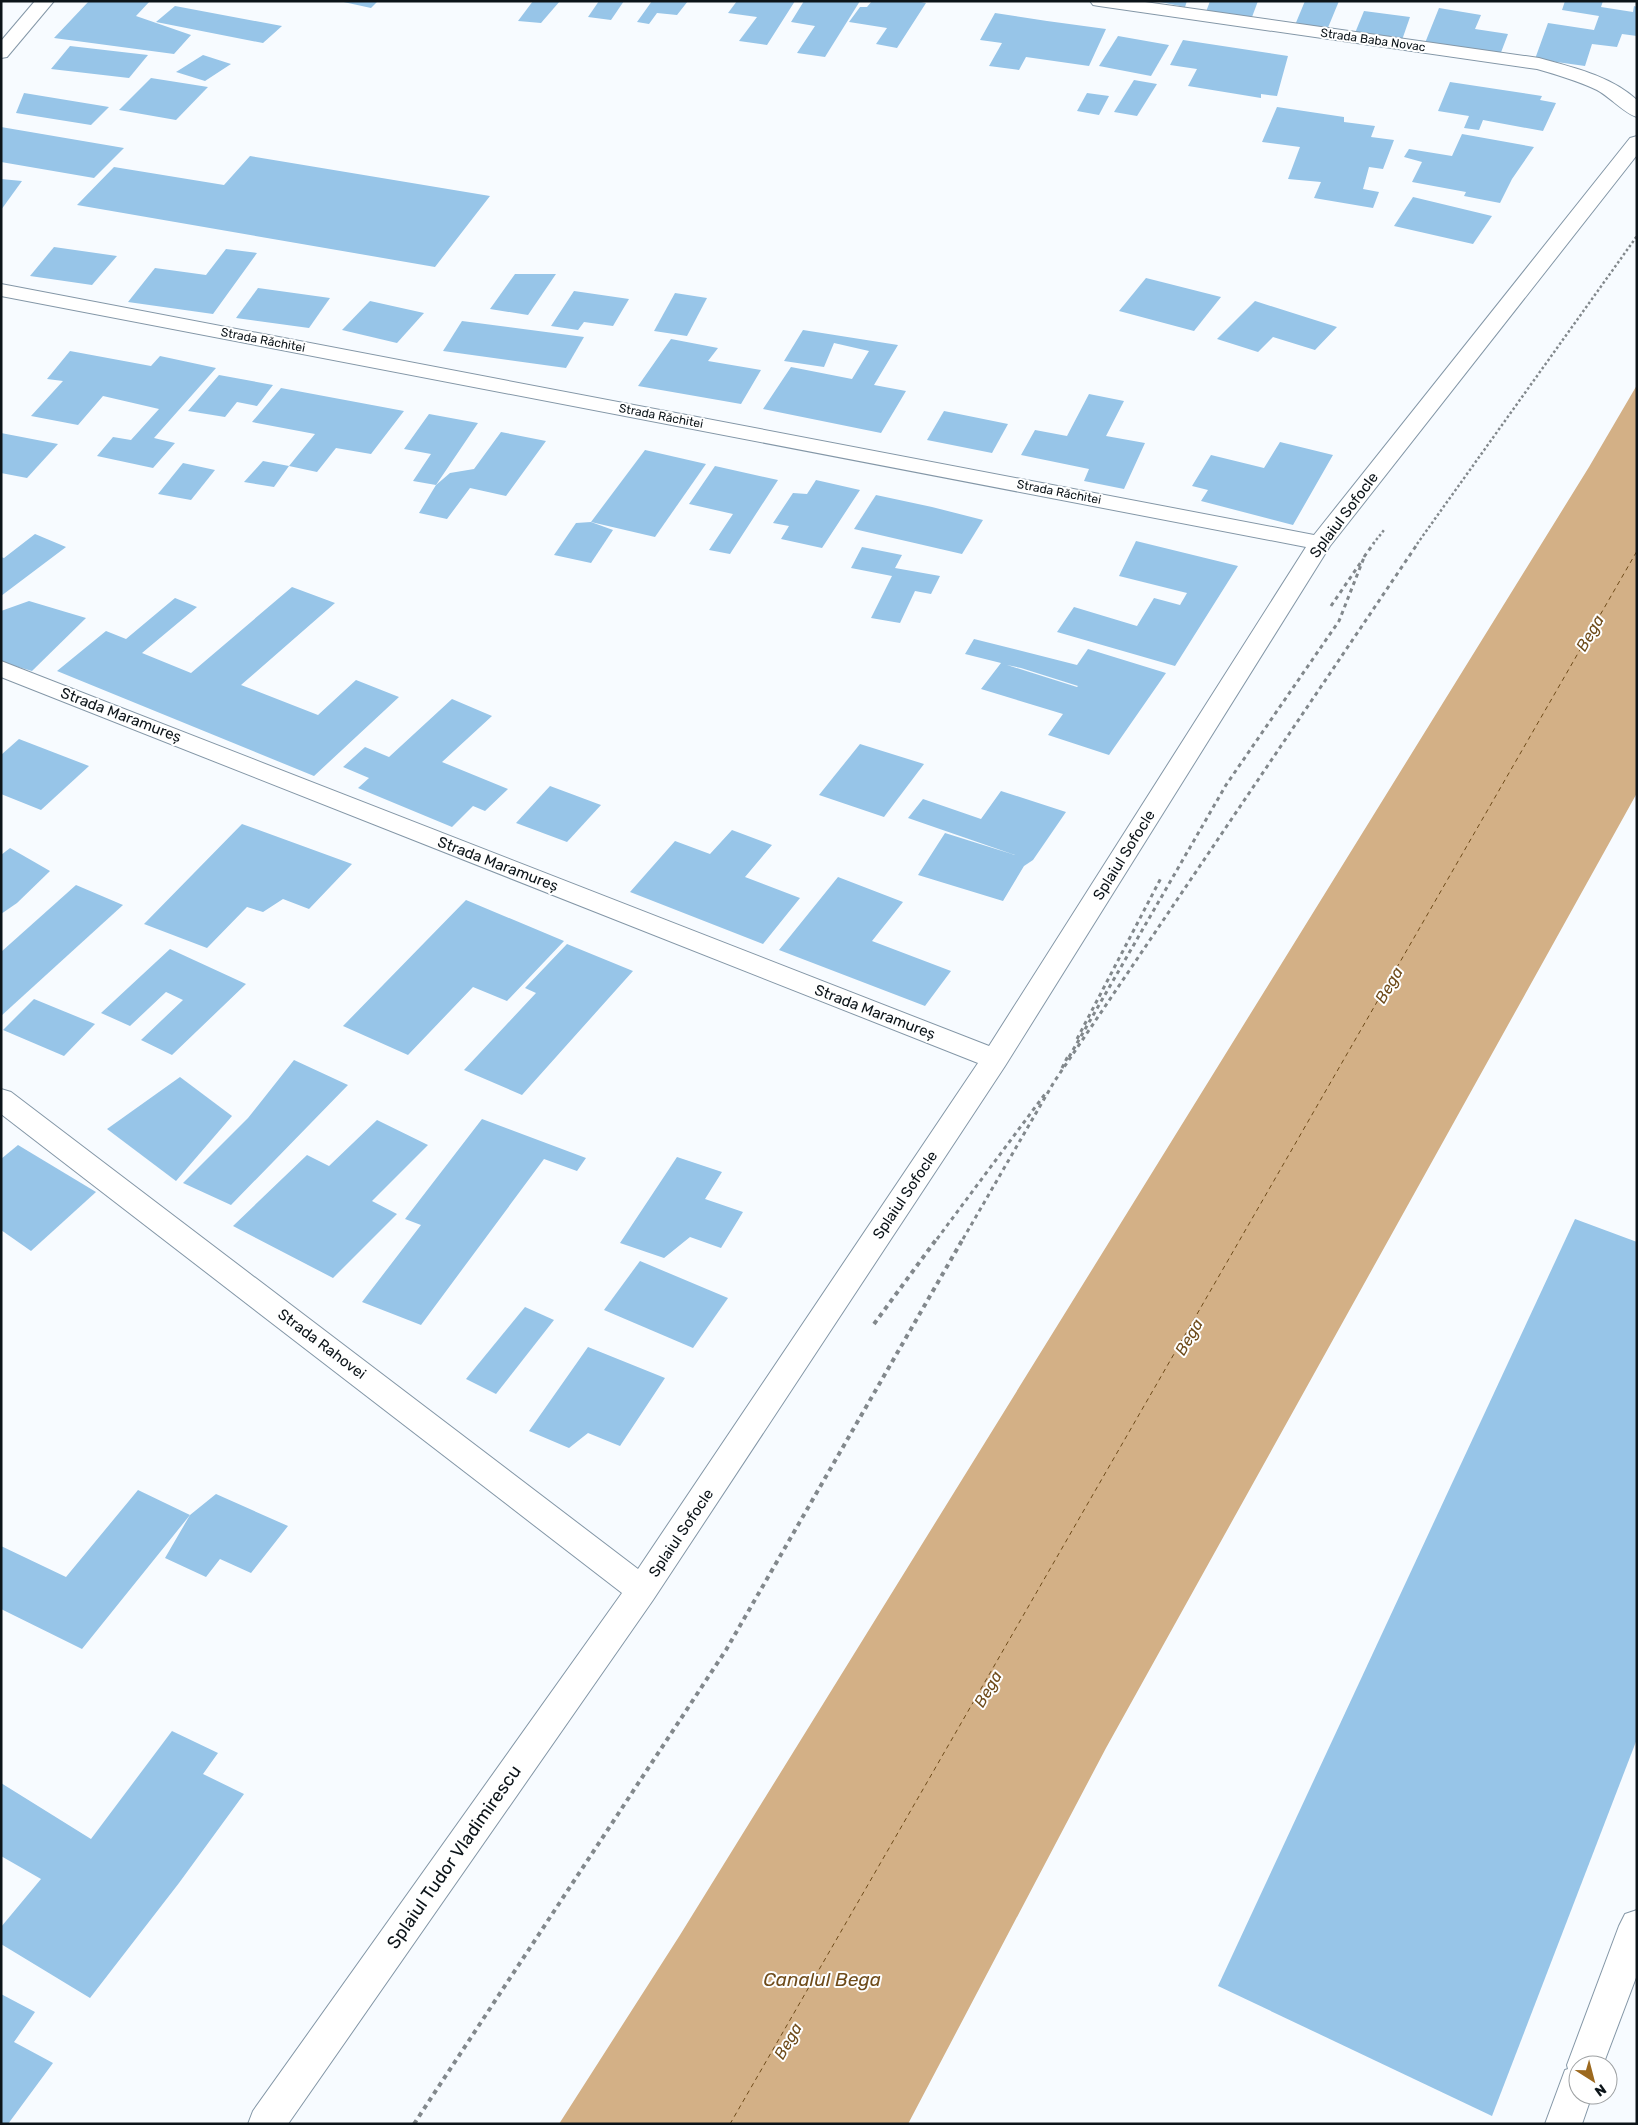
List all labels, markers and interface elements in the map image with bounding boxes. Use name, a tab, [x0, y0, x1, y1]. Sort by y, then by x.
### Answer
street label: Strada Baba Novac	[1320, 26, 1427, 54]
street label: Strada Răchitei	[220, 325, 306, 355]
street label: Strada Răchitei	[618, 401, 704, 431]
street label: Splaiul Sofocle	[1306, 469, 1382, 561]
street label: Strada Răchitei	[1016, 477, 1102, 507]
water label: Bega	[1572, 612, 1608, 654]
street label: Strada Maramureș	[58, 684, 184, 746]
street label: Splaiul Sofocle	[1089, 807, 1159, 903]
street label: Strada Maramureș	[435, 833, 561, 895]
water label: Bega	[1371, 964, 1407, 1006]
street label: Strada Maramureș	[812, 981, 938, 1043]
street label: Splaiul Sofocle	[869, 1147, 941, 1243]
street label: Strada Rahovei	[274, 1305, 370, 1383]
water label: Bega	[1171, 1316, 1207, 1358]
street label: Splaiul Sofocle	[645, 1485, 717, 1581]
water label: Bega	[970, 1668, 1006, 1710]
street label: Splaiul Tudor Vladimirescu	[382, 1761, 526, 1953]
water label: Canalul Bega	[763, 1968, 881, 1991]
water label: Bega	[770, 2020, 806, 2062]
north arrow	[1568, 2055, 1618, 2105]
text: N	[1591, 2080, 1609, 2100]

